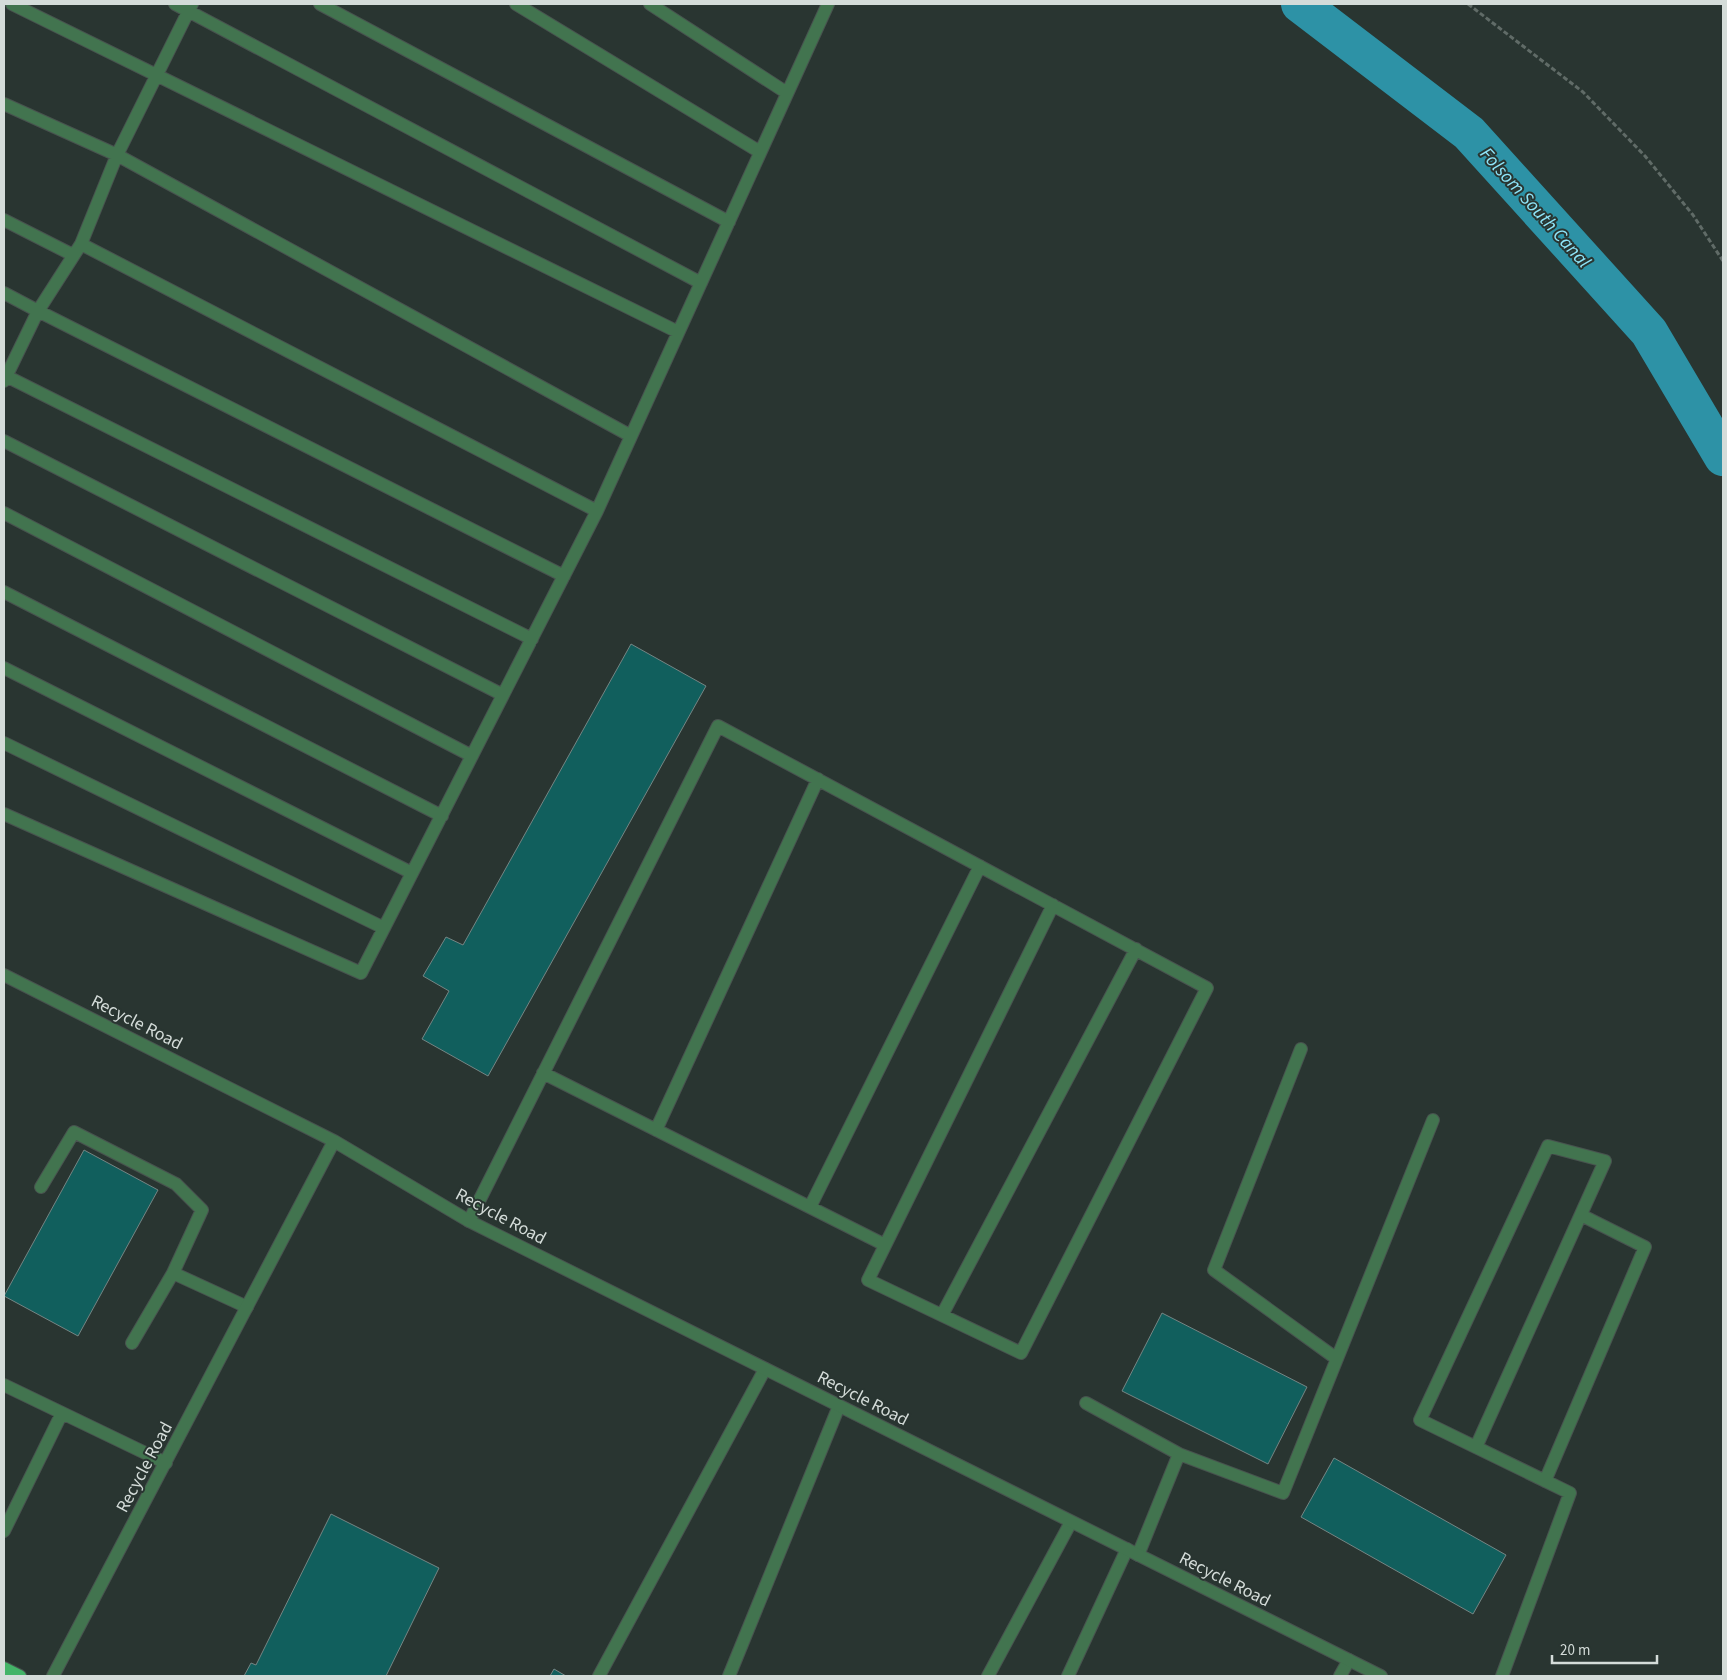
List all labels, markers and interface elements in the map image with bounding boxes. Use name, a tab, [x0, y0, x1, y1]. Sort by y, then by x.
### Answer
water label: Folsom South Canal	[1473, 142, 1597, 275]
street label: Recycle Road	[87, 989, 187, 1056]
street label: Recycle Road	[451, 1182, 551, 1251]
street label: Recycle Road	[813, 1365, 913, 1432]
street label: Recycle Road	[110, 1417, 179, 1517]
street label: Recycle Road	[1175, 1546, 1275, 1613]
scale bar	[1552, 1632, 1657, 1664]
text: 20 m	[1560, 1640, 1590, 1661]

